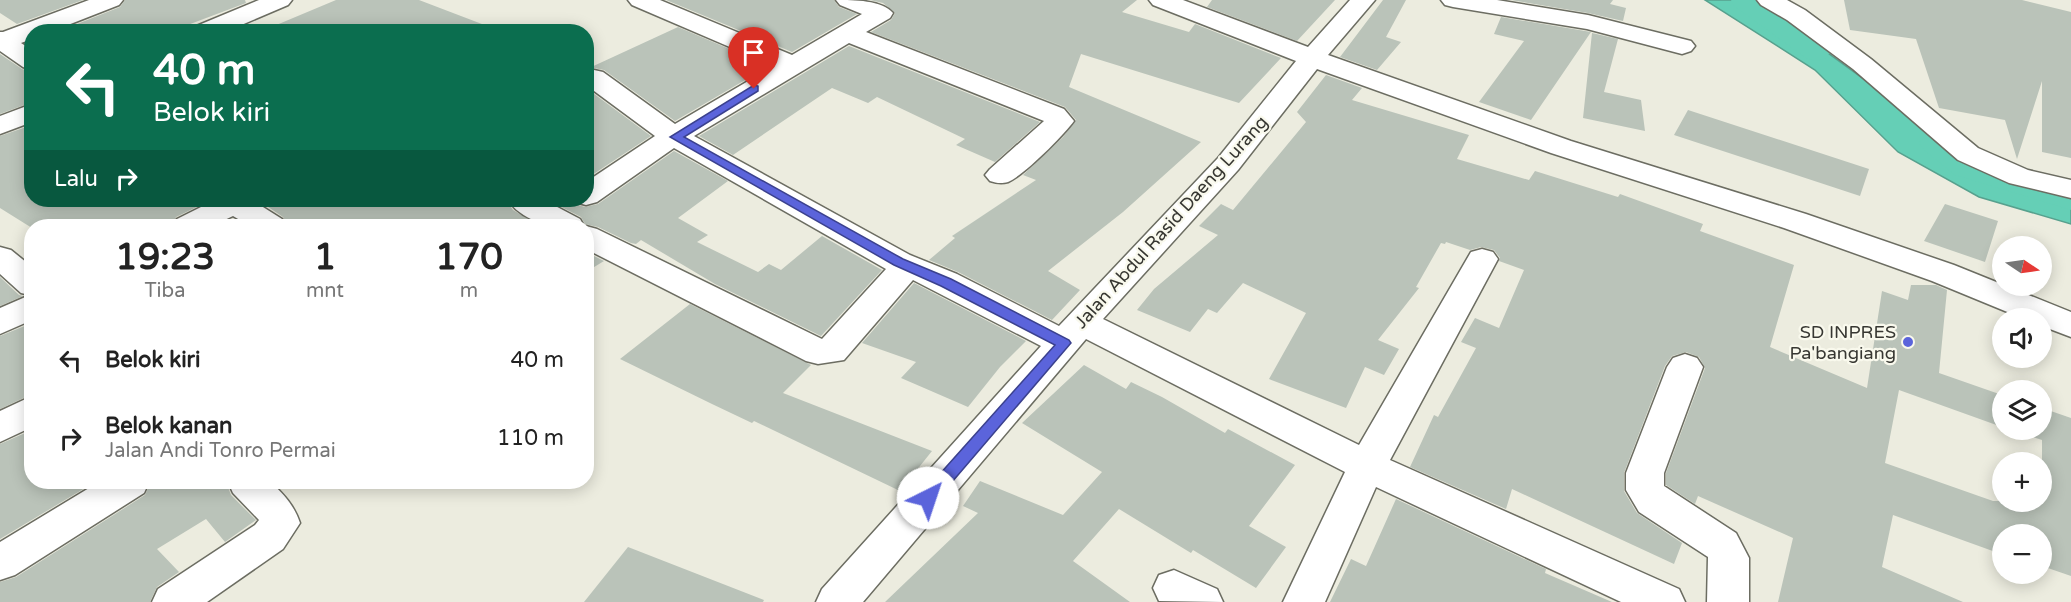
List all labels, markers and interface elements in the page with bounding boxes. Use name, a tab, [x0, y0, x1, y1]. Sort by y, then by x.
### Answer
pin	[728, 27, 779, 89]
icon: arrive	[737, 36, 770, 69]
text: 40 m	[153, 45, 255, 96]
icon: left	[54, 48, 132, 126]
text: Belok kiri	[153, 96, 270, 129]
street label: Jalan Abdul Rasid Daeng Lurang	[1070, 111, 1272, 333]
icon: right	[110, 162, 143, 195]
text: Lalu	[54, 166, 98, 192]
text: 19:23	[115, 236, 215, 279]
text: 1	[314, 236, 336, 279]
text: 170	[435, 236, 503, 279]
north arrow	[1992, 236, 2052, 296]
map controls	[1992, 236, 2052, 584]
text: Tiba	[145, 279, 185, 303]
text: mnt	[306, 279, 344, 303]
text: m	[460, 279, 478, 303]
button: sound	[1992, 308, 2052, 368]
place label: SD INPRES Pa'bangiang	[1790, 321, 1896, 364]
marker: SD INPRES Pa'bangiang	[1901, 335, 1915, 349]
icon: left	[54, 344, 87, 377]
text: Belok kiri	[105, 347, 201, 373]
text: 40 m	[510, 347, 564, 373]
button: layers	[1992, 380, 2052, 440]
text: Belok kanan	[105, 413, 232, 439]
icon: right	[54, 422, 87, 455]
text: 110 m	[497, 425, 564, 451]
text: Jalan Andi Tonro Permai	[105, 439, 336, 463]
button: +	[1992, 452, 2052, 512]
position arrow	[896, 466, 960, 530]
button: −	[1992, 524, 2052, 584]

